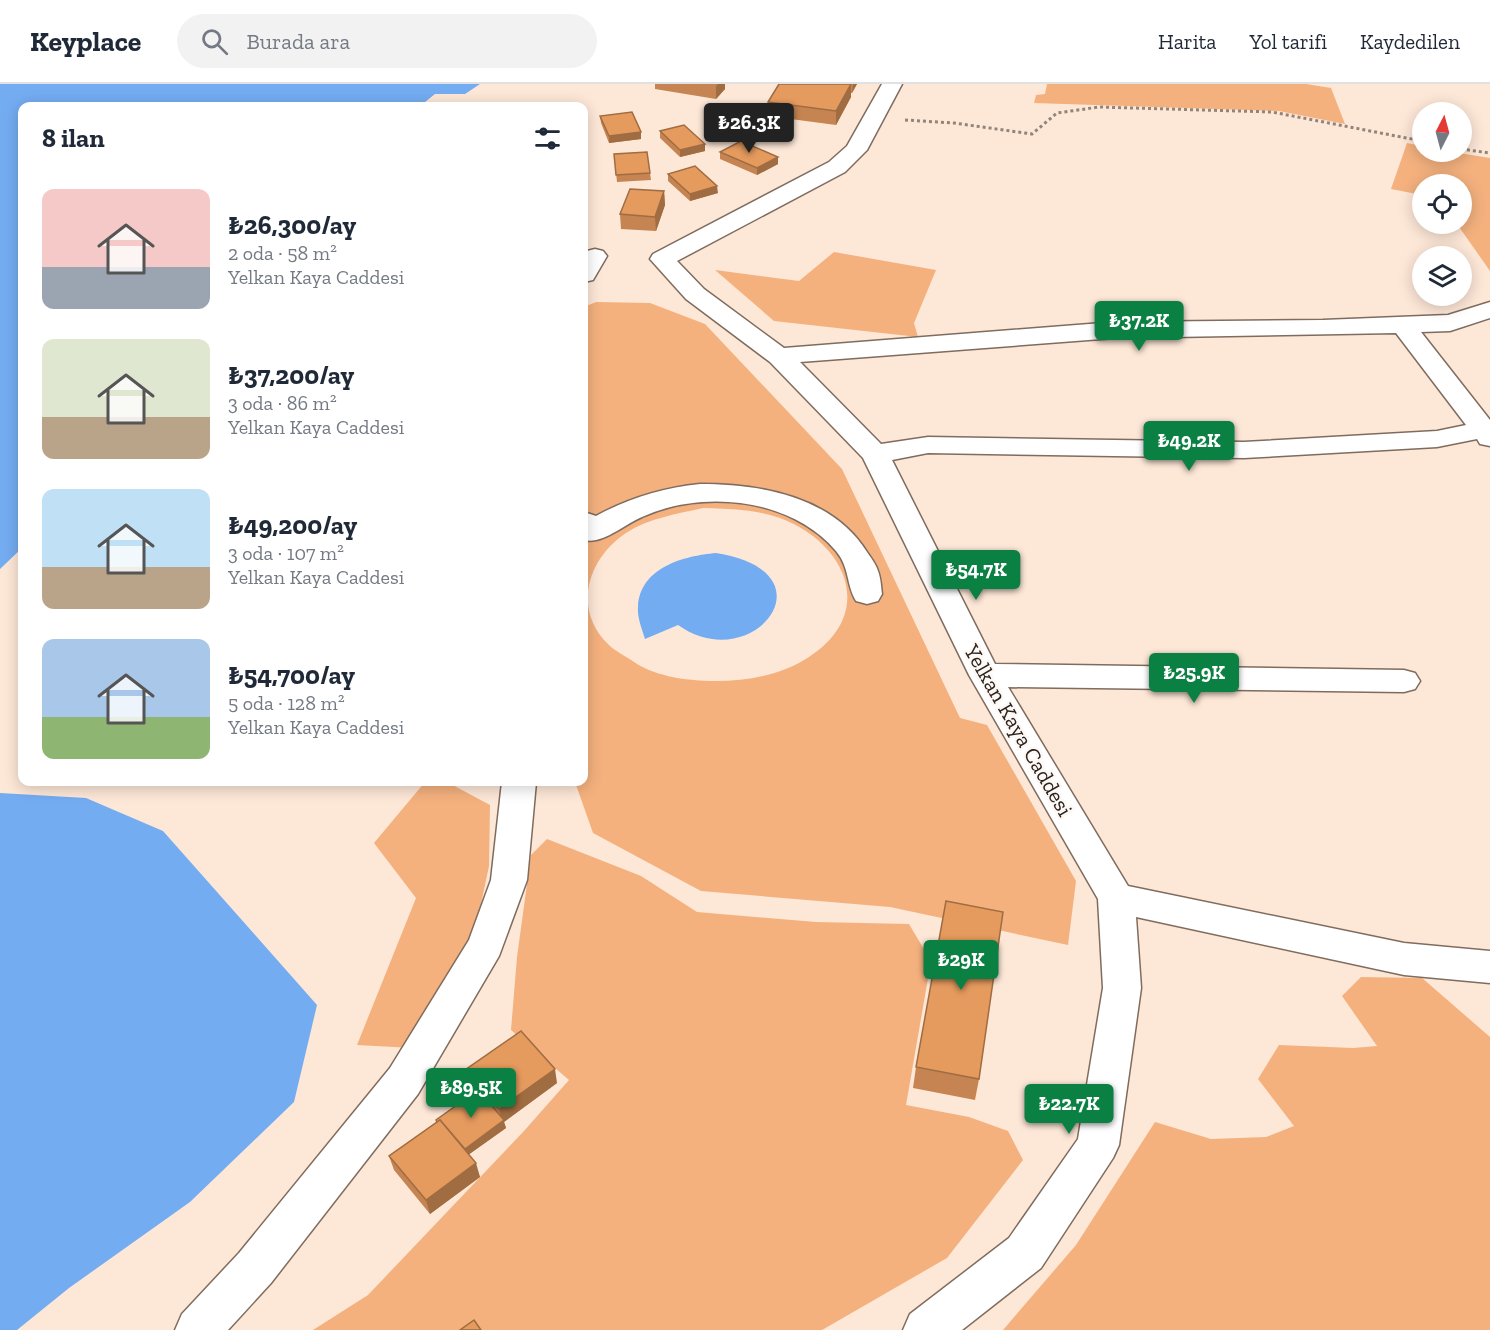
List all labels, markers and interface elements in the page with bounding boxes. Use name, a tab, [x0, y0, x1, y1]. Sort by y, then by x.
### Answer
search box	[177, 14, 597, 68]
text: Keyplace	[30, 25, 141, 58]
icon: search	[198, 25, 231, 58]
text: Burada ara	[246, 28, 350, 55]
text: Harita	[1158, 29, 1216, 54]
text: Yol tarifi	[1249, 29, 1327, 54]
text: Kaydedilen	[1360, 29, 1460, 54]
north arrow	[1412, 102, 1472, 162]
map controls	[1412, 102, 1472, 306]
pin: ₺26.3K	[700, 103, 798, 154]
text: ₺26.3K	[718, 110, 780, 134]
text: 8 ilan	[42, 122, 105, 154]
icon: filters	[531, 122, 564, 155]
button: locate	[1412, 174, 1472, 234]
text: ₺26,300/ay	[228, 209, 356, 241]
icon: home	[90, 213, 162, 285]
text: 2 oda · 58 m²	[228, 241, 337, 265]
button: layers	[1412, 246, 1472, 306]
text: Yelkan Kaya Caddesi	[228, 265, 404, 289]
pin: ₺37.2K	[1090, 301, 1188, 352]
text: ₺37.2K	[1109, 308, 1169, 332]
text: ₺37,200/ay	[228, 359, 354, 391]
icon: home	[90, 363, 162, 435]
text: 3 oda · 86 m²	[228, 391, 337, 415]
text: Yelkan Kaya Caddesi	[228, 415, 404, 439]
pin: ₺49.2K	[1140, 421, 1238, 472]
text: ₺49.2K	[1158, 428, 1220, 452]
text: ₺49,200/ay	[228, 509, 357, 541]
icon: home	[90, 513, 162, 585]
text: 3 oda · 107 m²	[228, 541, 344, 565]
pin: ₺54.7K	[927, 550, 1025, 601]
text: ₺54.7K	[945, 557, 1007, 581]
text: Yelkan Kaya Caddesi	[228, 565, 404, 589]
street label: Yelkan Kaya Caddesi	[958, 639, 1079, 821]
pin: ₺25.9K	[1145, 653, 1243, 704]
text: ₺54,700/ay	[228, 659, 355, 691]
text: ₺25.9K	[1163, 660, 1225, 684]
icon: home	[90, 663, 162, 735]
text: 5 oda · 128 m²	[228, 691, 345, 715]
text: Yelkan Kaya Caddesi	[228, 715, 404, 739]
pin: ₺29K	[925, 940, 997, 991]
text: ₺29K	[937, 947, 985, 971]
pin: ₺89.5K	[422, 1068, 520, 1119]
text: ₺89.5K	[440, 1075, 502, 1099]
pin: ₺22.7K	[1020, 1084, 1118, 1135]
text: ₺22.7K	[1039, 1091, 1099, 1115]

